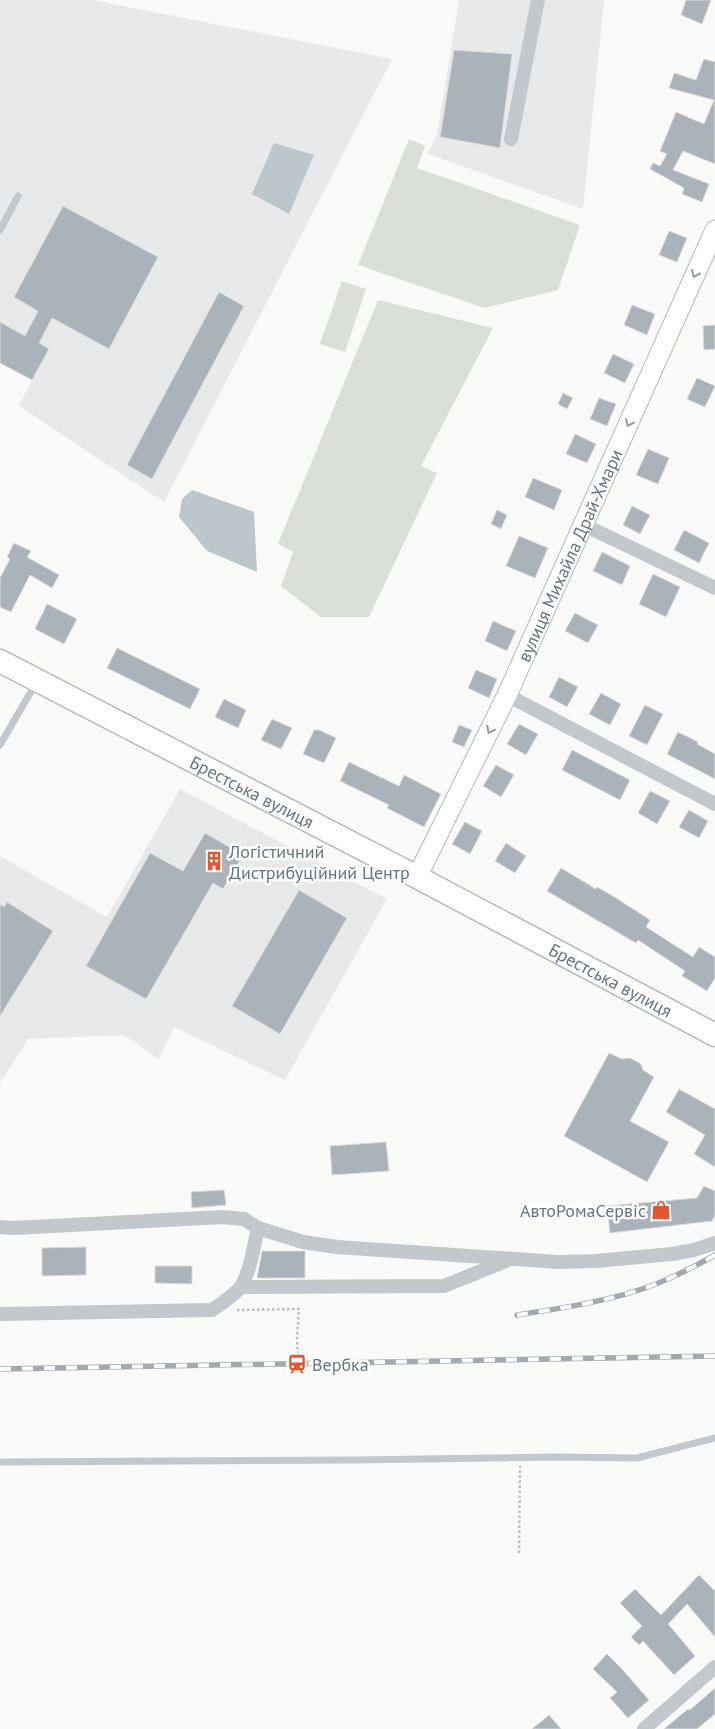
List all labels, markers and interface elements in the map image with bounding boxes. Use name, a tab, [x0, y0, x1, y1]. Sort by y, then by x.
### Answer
one-way arrow	[691, 269, 702, 278]
one-way arrow	[625, 418, 636, 427]
street label: вулиця Михайла Драй-Хмари	[512, 445, 627, 665]
one-way arrow	[486, 725, 496, 734]
street label: Брестська вулиця	[186, 750, 318, 833]
place label: Логістичний Дистрибуційний Центр	[228, 840, 410, 884]
building icon: Логістичний Дистрибуційний Центр	[203, 850, 225, 872]
street label: Брестська вулиця	[545, 938, 677, 1022]
place label: АвтоРомаСервіс	[520, 1199, 646, 1222]
shop icon: АвтоРомаСервіс	[650, 1199, 672, 1221]
station icon: Вербка	[286, 1353, 308, 1375]
place label: Вербка	[312, 1353, 369, 1376]

